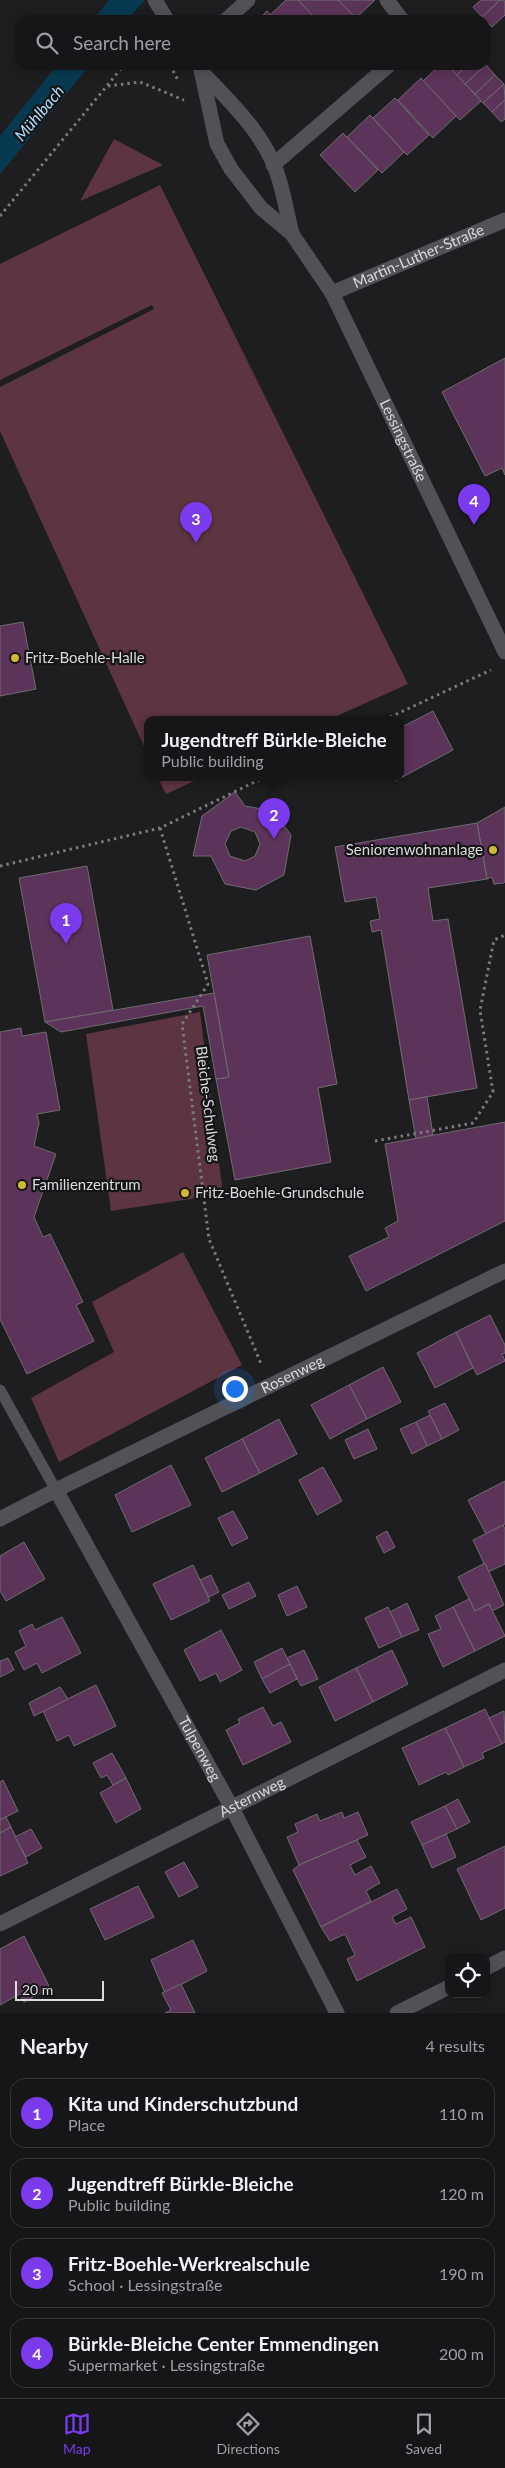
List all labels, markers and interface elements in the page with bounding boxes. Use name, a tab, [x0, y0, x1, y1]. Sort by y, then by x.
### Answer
search box	[15, 15, 490, 70]
icon: search	[33, 29, 61, 57]
text: Search here	[73, 31, 171, 54]
water label: Mühlbach	[10, 81, 67, 144]
street label: Martin-Luther-Straße	[350, 220, 487, 291]
street label: Lessingstraße	[376, 396, 431, 484]
pin: 4	[458, 484, 490, 525]
pin: 3	[180, 502, 212, 543]
place label: Fritz-Boehle-Halle	[25, 648, 145, 666]
marker: Fritz-Boehle-Halle	[9, 652, 21, 664]
popup	[144, 716, 404, 781]
text: Jugendtreff Bürkle-Bleiche	[161, 728, 387, 751]
text: Public building	[161, 751, 264, 770]
pin: 2	[258, 798, 290, 839]
place label: Seniorenwohnanlage	[346, 840, 483, 858]
marker: Seniorenwohnanlage	[487, 844, 499, 856]
pin: 1	[50, 903, 82, 944]
street label: Bleiche-Schulweg	[193, 1045, 225, 1163]
place label: Familienzentrum	[32, 1175, 141, 1193]
marker: Familienzentrum	[16, 1179, 28, 1191]
place label: Fritz-Boehle-Grundschule	[195, 1183, 364, 1201]
marker: Fritz-Boehle-Grundschule	[179, 1187, 191, 1199]
street label: Rosenweg	[258, 1351, 326, 1397]
your location	[222, 1376, 248, 1402]
street label: Tulpenweg	[175, 1713, 225, 1784]
street label: Asternweg	[216, 1772, 287, 1820]
map controls	[445, 1953, 490, 1998]
button: locate	[445, 1953, 490, 1998]
scale bar	[15, 1978, 104, 2001]
text: 20 m	[22, 1981, 53, 1998]
text: Nearby	[20, 2033, 88, 2058]
text: 4 results	[425, 2036, 485, 2055]
text: Kita und Kinderschutzbund	[68, 2092, 298, 2115]
text: 1	[32, 2104, 42, 2123]
text: 110 m	[439, 2104, 484, 2123]
text: Place	[68, 2115, 105, 2134]
text: Jugendtreff Bürkle-Bleiche	[68, 2172, 294, 2195]
text: 2	[32, 2184, 42, 2203]
text: 120 m	[439, 2184, 484, 2203]
text: Public building	[68, 2195, 170, 2214]
text: Fritz-Boehle-Werkrealschule	[68, 2252, 310, 2275]
text: 3	[32, 2264, 42, 2283]
text: 190 m	[439, 2264, 484, 2283]
text: School · Lessingstraße	[68, 2275, 223, 2294]
text: Bürkle-Bleiche Center Emmendingen	[68, 2332, 379, 2355]
text: 4	[32, 2344, 42, 2363]
text: 200 m	[439, 2344, 484, 2363]
text: Supermarket · Lessingstraße	[68, 2355, 265, 2374]
tab: Map	[63, 2410, 91, 2457]
tab: Directions	[217, 2410, 280, 2457]
tab: Saved	[406, 2410, 442, 2457]

